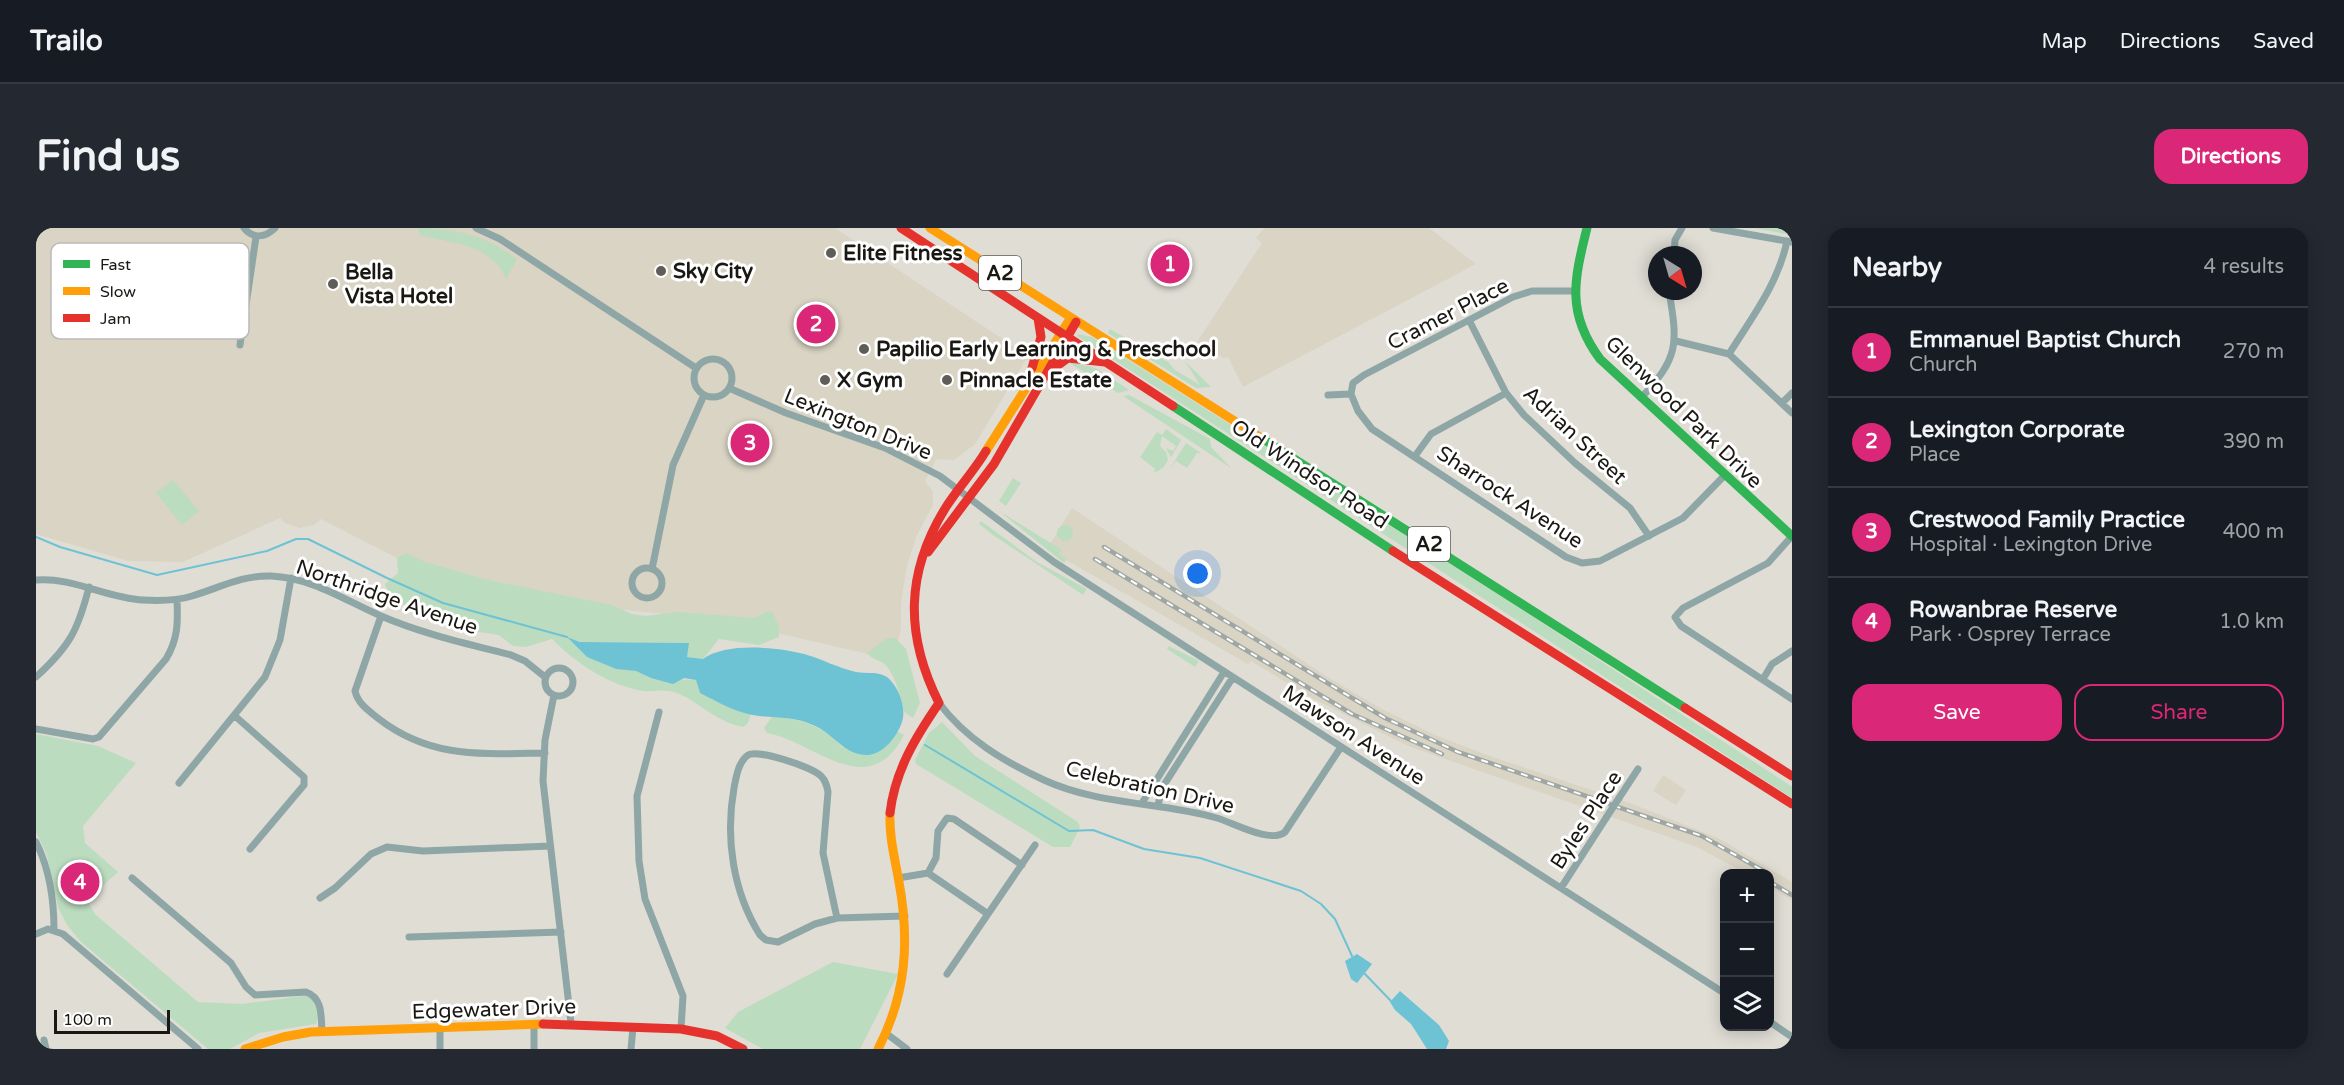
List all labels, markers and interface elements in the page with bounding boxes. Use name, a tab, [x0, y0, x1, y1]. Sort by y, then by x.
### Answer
text: Trailo	[30, 24, 103, 58]
text: Map	[2041, 29, 2087, 54]
text: Directions	[2120, 29, 2220, 54]
text: Saved	[2253, 29, 2314, 54]
button: Directions	[2154, 129, 2308, 184]
text: Find us	[36, 131, 180, 182]
place label: Elite Fitness	[843, 241, 963, 266]
pin: 1	[1150, 242, 1190, 286]
legend	[51, 243, 249, 339]
marker: Elite Fitness	[824, 246, 838, 260]
north arrow	[1648, 246, 1702, 300]
text: Nearby	[1852, 252, 1942, 283]
text: Fast	[100, 255, 131, 275]
text: 4 results	[2204, 255, 2284, 279]
road number: A2	[979, 256, 1021, 290]
place label: Sky City	[673, 259, 754, 284]
place label: Bella Vista Hotel	[345, 260, 453, 309]
marker: Sky City	[654, 264, 668, 278]
street label: Cramer Place	[1383, 273, 1513, 356]
marker: Bella Vista Hotel	[326, 277, 340, 291]
text: Slow	[100, 282, 136, 302]
pin: 2	[796, 302, 836, 346]
text: Jam	[100, 309, 131, 329]
text: Emmanuel Baptist Church	[1909, 327, 2181, 353]
street label: Glenwood Park Drive	[1600, 331, 1767, 494]
place label: Papilio Early Learning & Preschool	[876, 337, 1216, 362]
text: 1	[1865, 340, 1878, 364]
text: 270 m	[2223, 340, 2284, 364]
marker: Papilio Early Learning & Preschool	[857, 342, 871, 356]
text: Church	[1909, 353, 1977, 377]
place label: X Gym	[837, 368, 903, 393]
place label: Pinnacle Estate	[959, 368, 1112, 393]
marker: X Gym	[818, 373, 832, 387]
marker: Pinnacle Estate	[940, 373, 954, 387]
street label: Adrian Street	[1518, 381, 1631, 490]
street label: Lexington Drive	[780, 383, 935, 466]
street label: Old Windsor Road	[1227, 414, 1393, 535]
text: Lexington Corporate	[1909, 417, 2125, 443]
pin: 3	[730, 420, 770, 466]
text: 2	[1865, 430, 1878, 454]
text: 390 m	[2223, 430, 2284, 454]
street label: Sharrock Avenue	[1432, 441, 1588, 554]
text: Place	[1909, 443, 1960, 467]
text: Crestwood Family Practice	[1909, 507, 2185, 533]
text: 3	[1865, 520, 1878, 544]
text: 400 m	[2223, 520, 2284, 544]
road number: A2	[1408, 527, 1450, 561]
text: Hospital · Lexington Drive	[1909, 533, 2152, 557]
street label: Northridge Avenue	[293, 555, 481, 640]
your location	[1183, 559, 1212, 588]
text: Rowanbrae Reserve	[1909, 597, 2117, 623]
text: 4	[1865, 610, 1878, 634]
text: 1.0 km	[2219, 610, 2284, 634]
text: Park · Osprey Terrace	[1909, 623, 2111, 647]
street label: Mawson Avenue	[1278, 680, 1430, 791]
button: Save	[1852, 684, 2062, 741]
button: Share	[2074, 684, 2284, 741]
street label: Celebration Drive	[1063, 756, 1237, 819]
street label: Byles Place	[1545, 766, 1628, 874]
pin: 4	[60, 860, 99, 904]
map controls	[1720, 869, 1774, 1031]
button: +	[1720, 869, 1774, 923]
button: −	[1720, 923, 1774, 977]
button: layers	[1720, 977, 1774, 1031]
street label: Edgewater Drive	[411, 994, 577, 1025]
scale bar	[54, 1007, 170, 1034]
text: 100 m	[63, 1010, 112, 1030]

